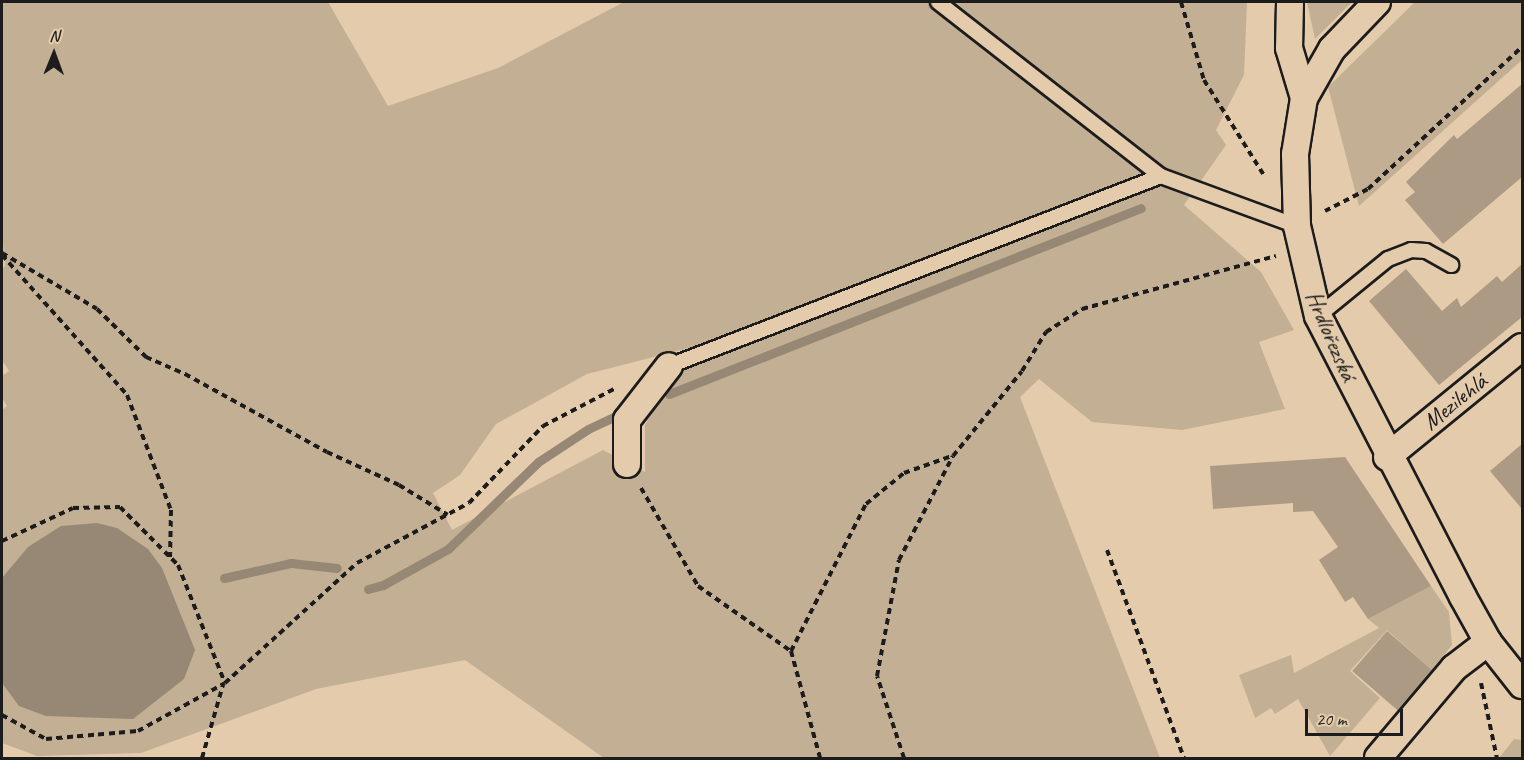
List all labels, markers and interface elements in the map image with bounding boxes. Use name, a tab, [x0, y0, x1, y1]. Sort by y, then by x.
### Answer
north arrow	[24, 24, 84, 84]
text: N	[49, 26, 59, 46]
street label: Hrdlořezská	[1299, 286, 1363, 386]
street label: Mezilehlá	[1417, 367, 1493, 437]
scale bar	[1308, 697, 1406, 735]
text: 20 m	[1316, 708, 1347, 730]

